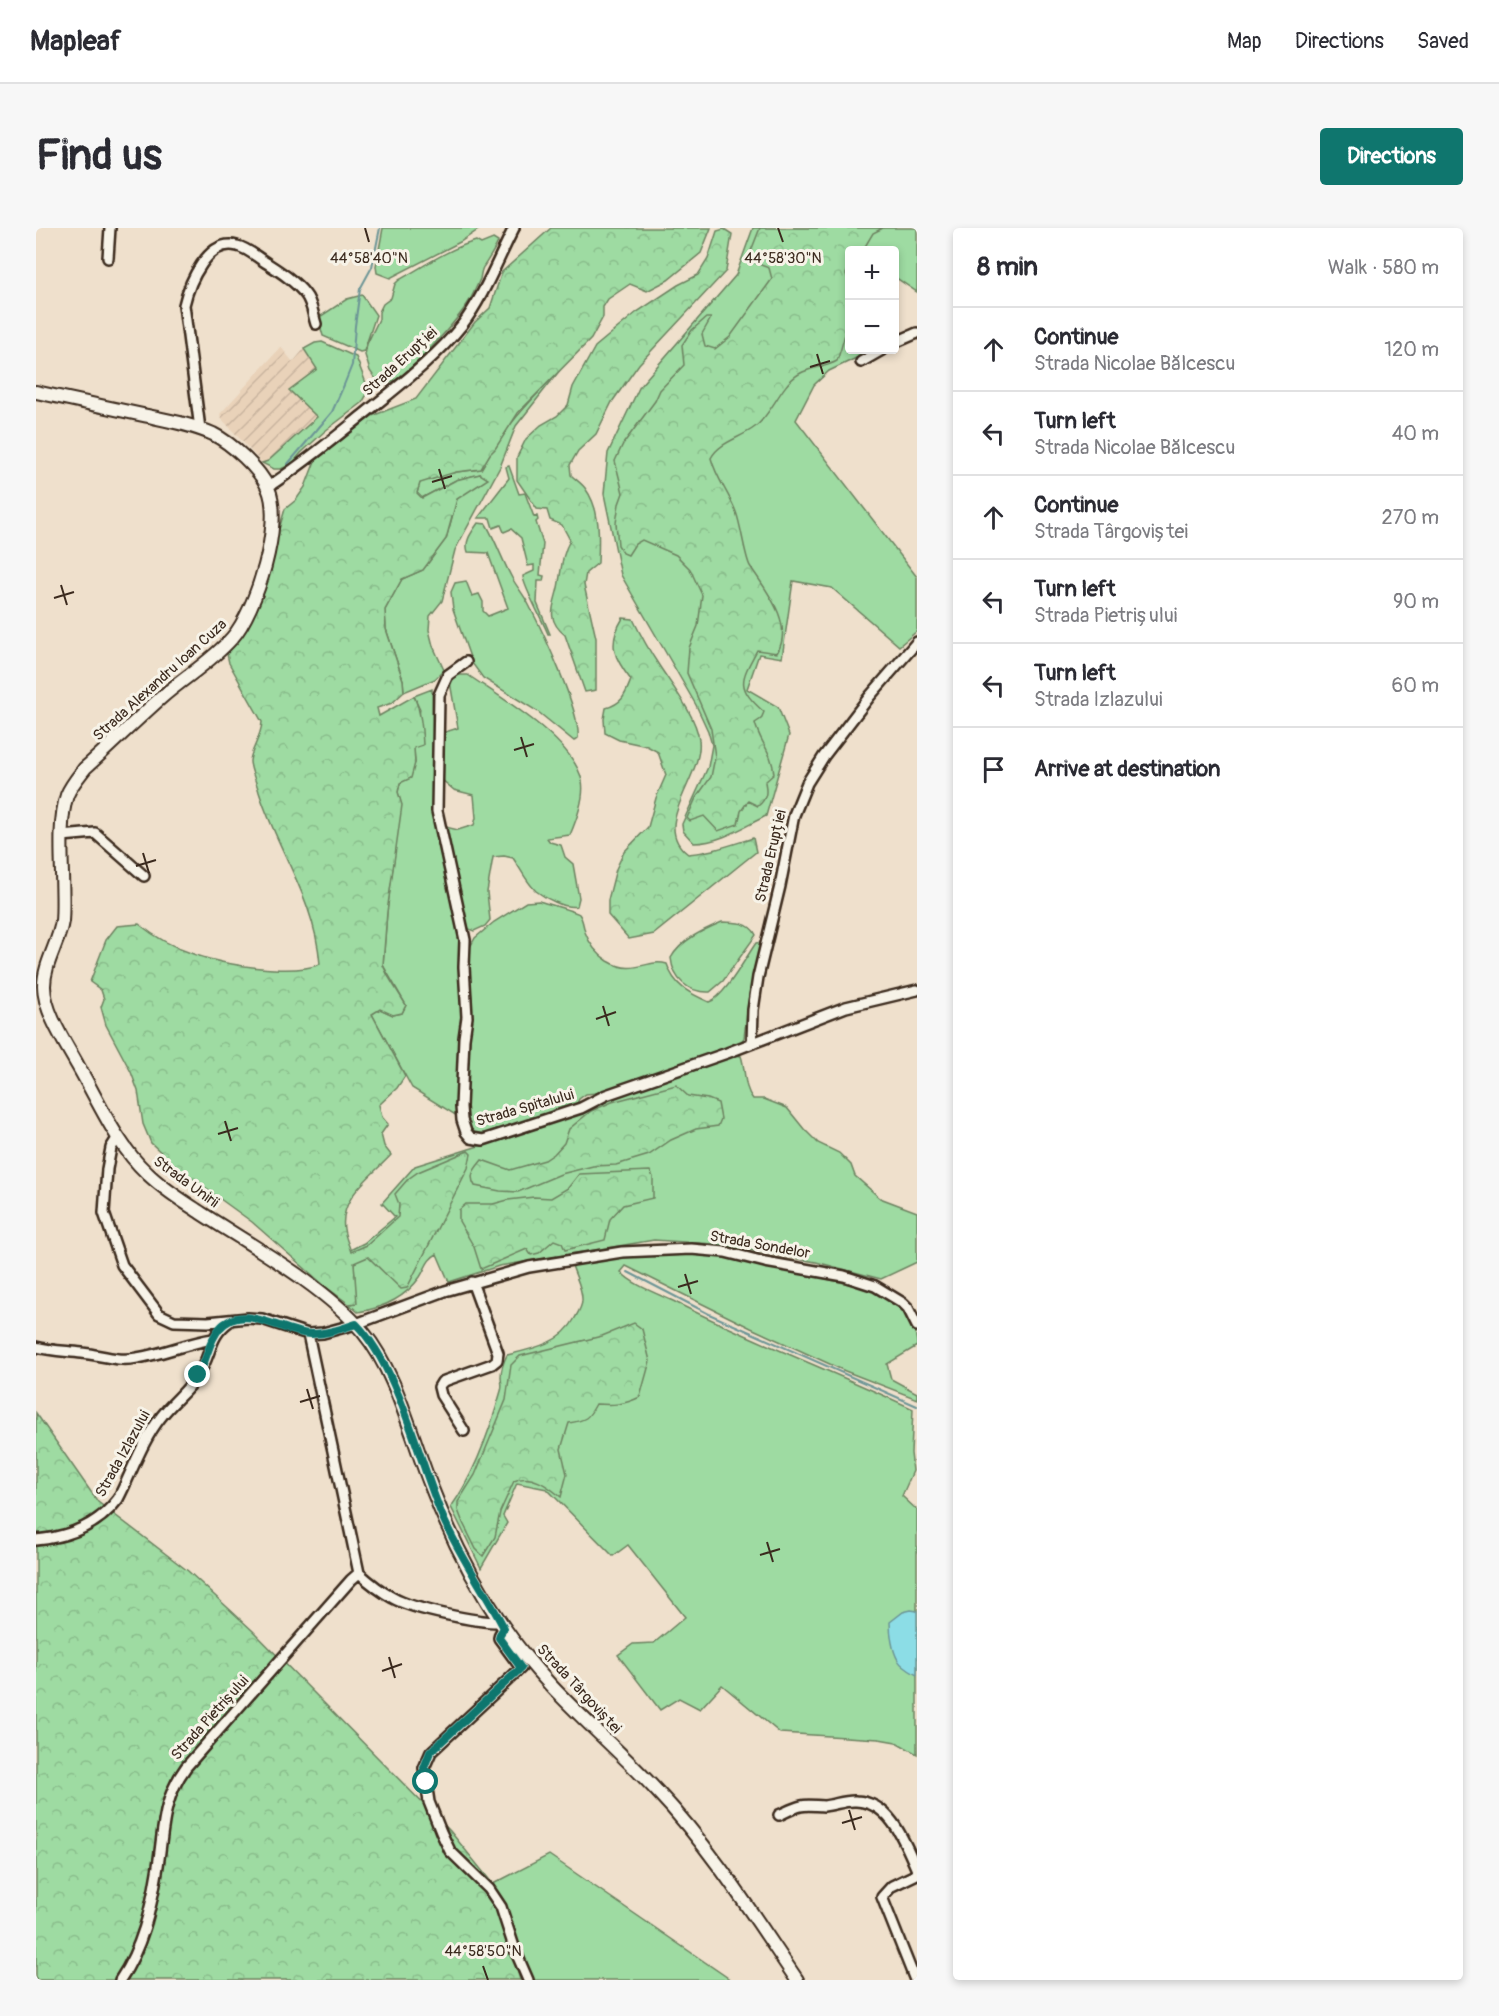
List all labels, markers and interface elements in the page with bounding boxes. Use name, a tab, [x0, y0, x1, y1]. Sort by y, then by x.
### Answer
text: Mapleaf	[30, 24, 121, 59]
text: Map	[1227, 28, 1262, 55]
text: Directions	[1295, 28, 1384, 55]
text: Saved	[1417, 28, 1469, 55]
button: Directions	[1320, 128, 1463, 185]
text: Find us	[36, 130, 162, 182]
map controls	[845, 246, 899, 354]
button: +	[845, 246, 899, 300]
text: 44°58'40"N	[330, 249, 408, 268]
text: 44°58'30"N	[744, 249, 822, 268]
text: 8 min	[977, 251, 1038, 283]
text: Walk · 580 m	[1328, 255, 1439, 280]
button: −	[845, 300, 899, 354]
street label: Strada Erupției	[359, 323, 442, 401]
text: Continue	[1034, 323, 1118, 351]
icon: ahead	[977, 333, 1010, 366]
text: 120 m	[1384, 337, 1439, 362]
text: Strada Nicolae Bălcescu	[1034, 351, 1235, 376]
text: Turn left	[1034, 407, 1116, 435]
icon: left	[977, 417, 1010, 450]
text: 40 m	[1392, 421, 1439, 446]
text: Strada Nicolae Bălcescu	[1034, 435, 1235, 460]
text: Continue	[1034, 491, 1118, 519]
icon: ahead	[977, 501, 1010, 534]
text: 270 m	[1381, 505, 1439, 530]
text: Strada Târgoviștei	[1034, 519, 1188, 544]
text: Turn left	[1034, 575, 1116, 603]
icon: left	[977, 585, 1010, 618]
text: 90 m	[1393, 589, 1439, 614]
text: Strada Pietrișului	[1034, 603, 1177, 628]
street label: Strada Alexandru Ioan Cuza	[89, 615, 231, 745]
text: Turn left	[1034, 659, 1116, 687]
icon: left	[977, 669, 1010, 702]
text: 60 m	[1392, 673, 1439, 698]
text: Strada Izlazului	[1034, 687, 1163, 712]
icon: arrive	[977, 753, 1010, 786]
text: Arrive at destination	[1034, 755, 1220, 783]
street label: Strada Erupției	[751, 808, 791, 904]
street label: Strada Spitalului	[474, 1085, 577, 1131]
street label: Strada Unirii	[149, 1152, 223, 1212]
street label: Strada Sondelor	[708, 1227, 812, 1263]
route end	[184, 1361, 210, 1387]
street label: Strada Izlazului	[91, 1407, 155, 1501]
street label: Strada Târgoviștei	[533, 1640, 626, 1738]
street label: Strada Pietrișului	[167, 1671, 253, 1764]
route start	[412, 1768, 438, 1794]
text: 44°58'50"N	[444, 1942, 522, 1961]

